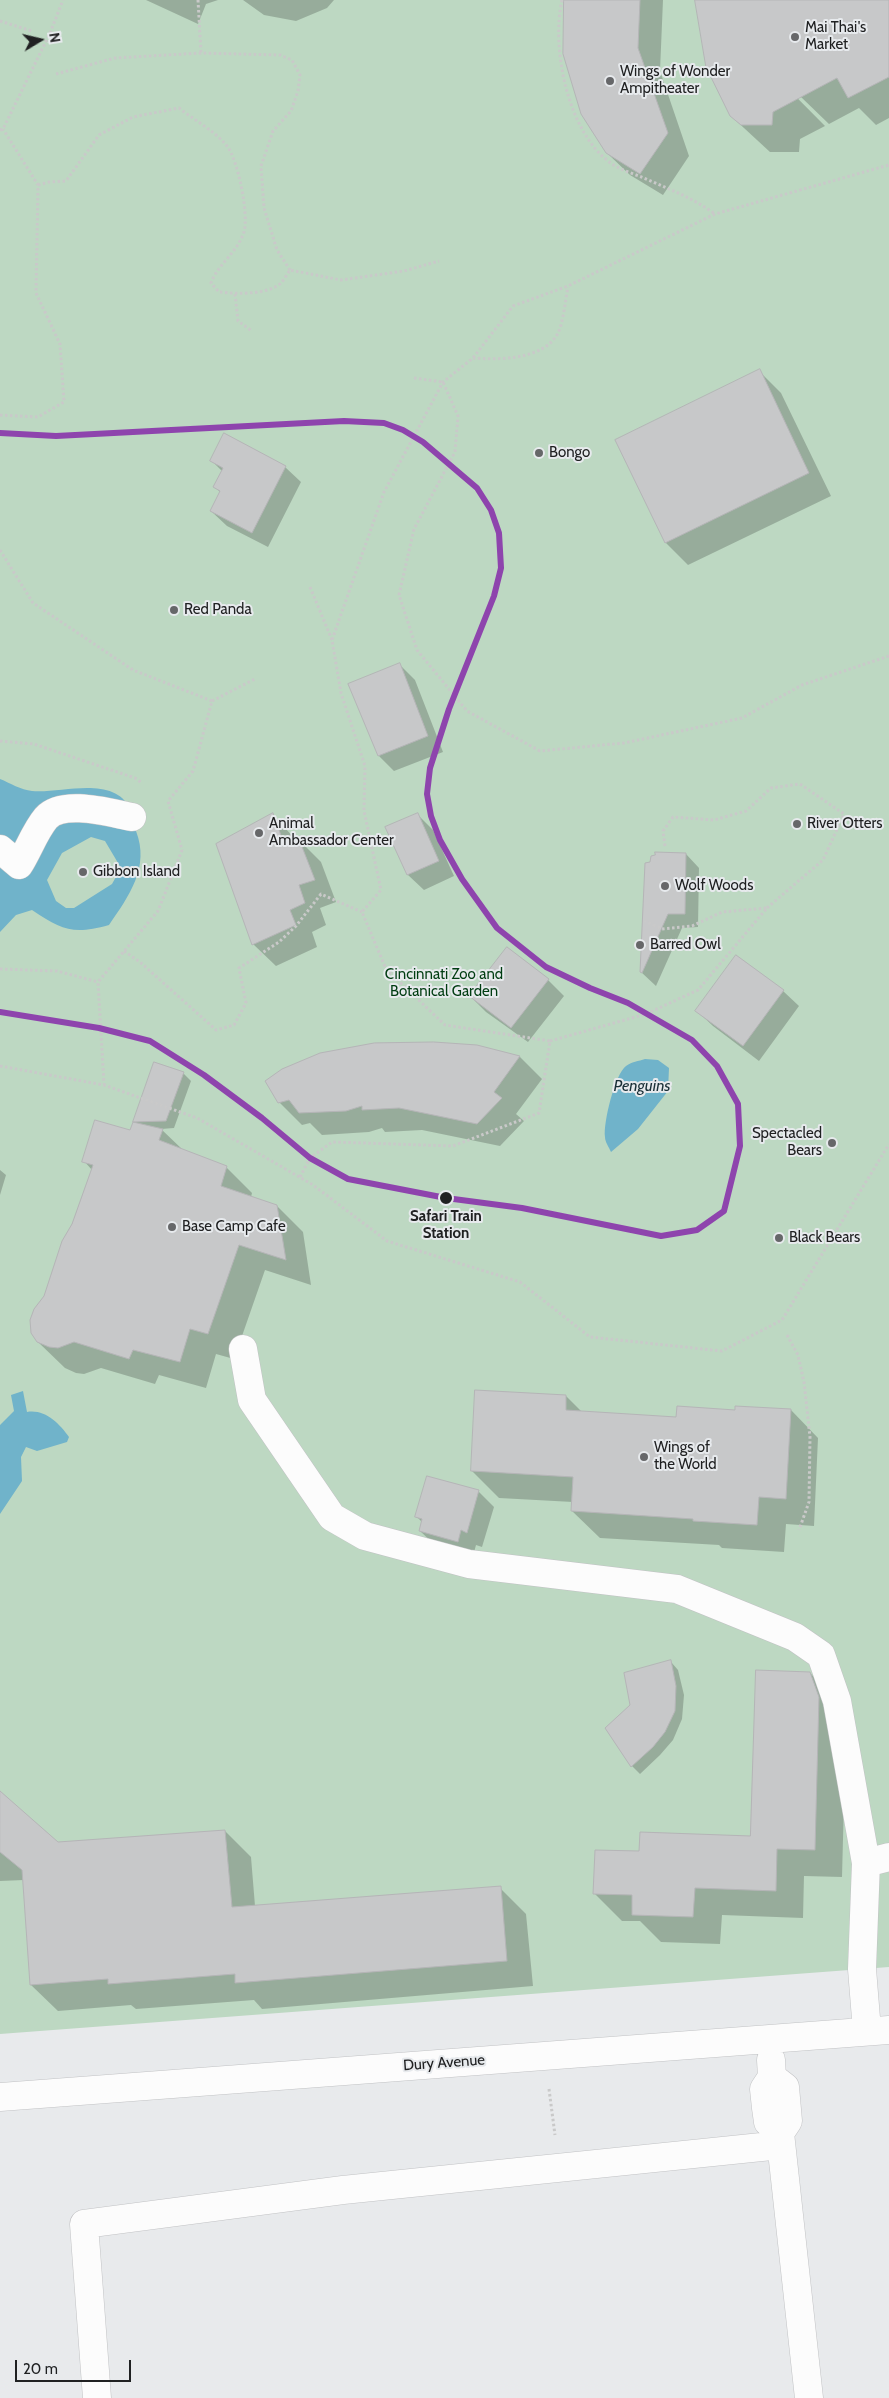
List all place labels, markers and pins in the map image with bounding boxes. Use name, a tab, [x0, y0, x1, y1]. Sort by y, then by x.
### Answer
place label: Mai Thai's Market	[805, 19, 866, 54]
marker: Mai Thai's Market	[789, 31, 801, 43]
place label: Wings of Wonder Ampitheater	[620, 63, 730, 98]
marker: Wings of Wonder Ampitheater	[604, 75, 616, 87]
place label: Bongo	[549, 444, 590, 462]
marker: Bongo	[533, 447, 545, 459]
place label: Red Panda	[184, 601, 252, 619]
marker: Red Panda	[168, 604, 180, 616]
place label: Animal Ambassador Center	[269, 815, 394, 850]
place label: River Otters	[807, 815, 882, 833]
marker: River Otters	[791, 818, 803, 830]
marker: Animal Ambassador Center	[253, 827, 265, 839]
place label: Gibbon Island	[93, 863, 180, 881]
marker: Gibbon Island	[77, 866, 89, 878]
place label: Wolf Woods	[675, 877, 753, 895]
marker: Wolf Woods	[659, 880, 671, 892]
place label: Barred Owl	[650, 936, 721, 954]
marker: Barred Owl	[634, 939, 646, 951]
place label: Spectacled Bears	[752, 1125, 822, 1160]
marker: Spectacled Bears	[826, 1137, 838, 1149]
marker: Safari Train Station	[438, 1190, 454, 1206]
place label: Safari Train Station	[410, 1208, 482, 1243]
place label: Base Camp Cafe	[182, 1218, 286, 1236]
marker: Base Camp Cafe	[166, 1221, 178, 1233]
place label: Black Bears	[789, 1229, 860, 1247]
marker: Black Bears	[773, 1232, 785, 1244]
place label: Wings of the World	[654, 1439, 717, 1474]
marker: Wings of the World	[638, 1451, 650, 1463]

